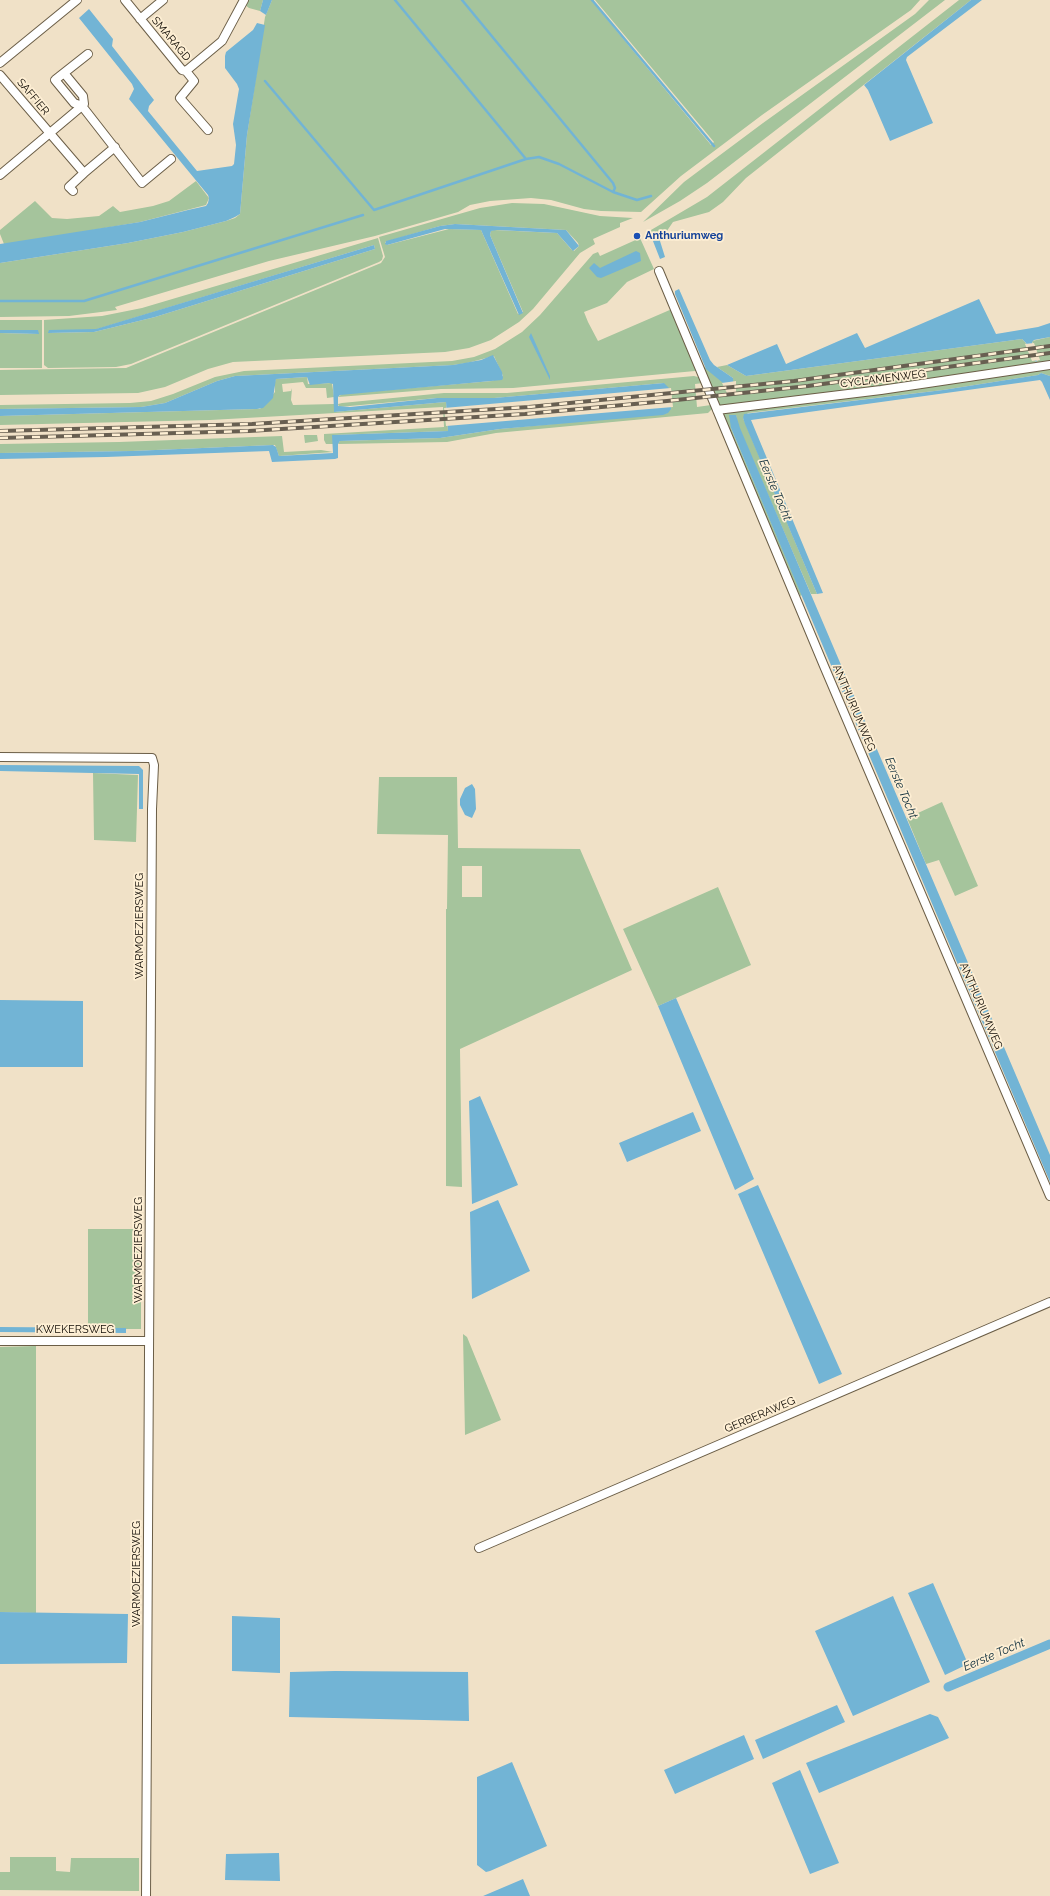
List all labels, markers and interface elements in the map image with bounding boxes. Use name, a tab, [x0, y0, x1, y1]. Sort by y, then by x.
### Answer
street label: SMARAGD	[149, 14, 193, 64]
street label: SAFFIER	[14, 76, 52, 118]
place label: Anthuriumweg	[645, 229, 723, 243]
marker: Anthuriumweg	[632, 231, 642, 241]
street label: CYCLAMENWEG	[839, 367, 927, 391]
water label: Eerste Tocht	[756, 457, 794, 523]
street label: ANTHURIUMWEG	[830, 663, 878, 753]
water label: Eerste Tocht	[882, 755, 920, 821]
street label: WARMOEZIERSWEG	[133, 873, 147, 979]
street label: ANTHURIUMWEG	[957, 961, 1005, 1051]
street label: WARMOEZIERSWEG	[132, 1197, 146, 1303]
street label: KWEKERSWEG	[36, 1323, 114, 1337]
street label: GERBERAWEG	[723, 1394, 797, 1436]
street label: WARMOEZIERSWEG	[130, 1521, 144, 1627]
water label: Eerste Tocht	[961, 1636, 1027, 1674]

